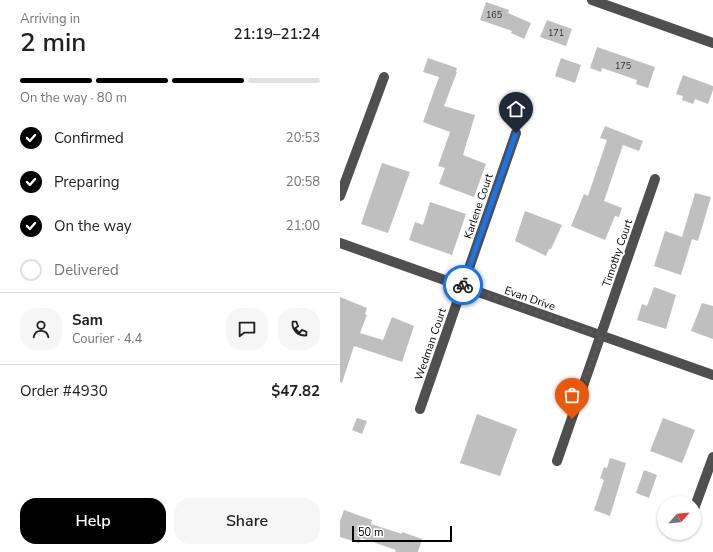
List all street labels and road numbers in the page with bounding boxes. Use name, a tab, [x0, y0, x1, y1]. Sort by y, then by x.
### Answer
street label: Karlene Court	[460, 171, 497, 241]
street label: Timothy Court	[599, 217, 636, 289]
street label: Evan Drive	[502, 283, 557, 314]
street label: Wedman Court	[411, 306, 450, 382]

